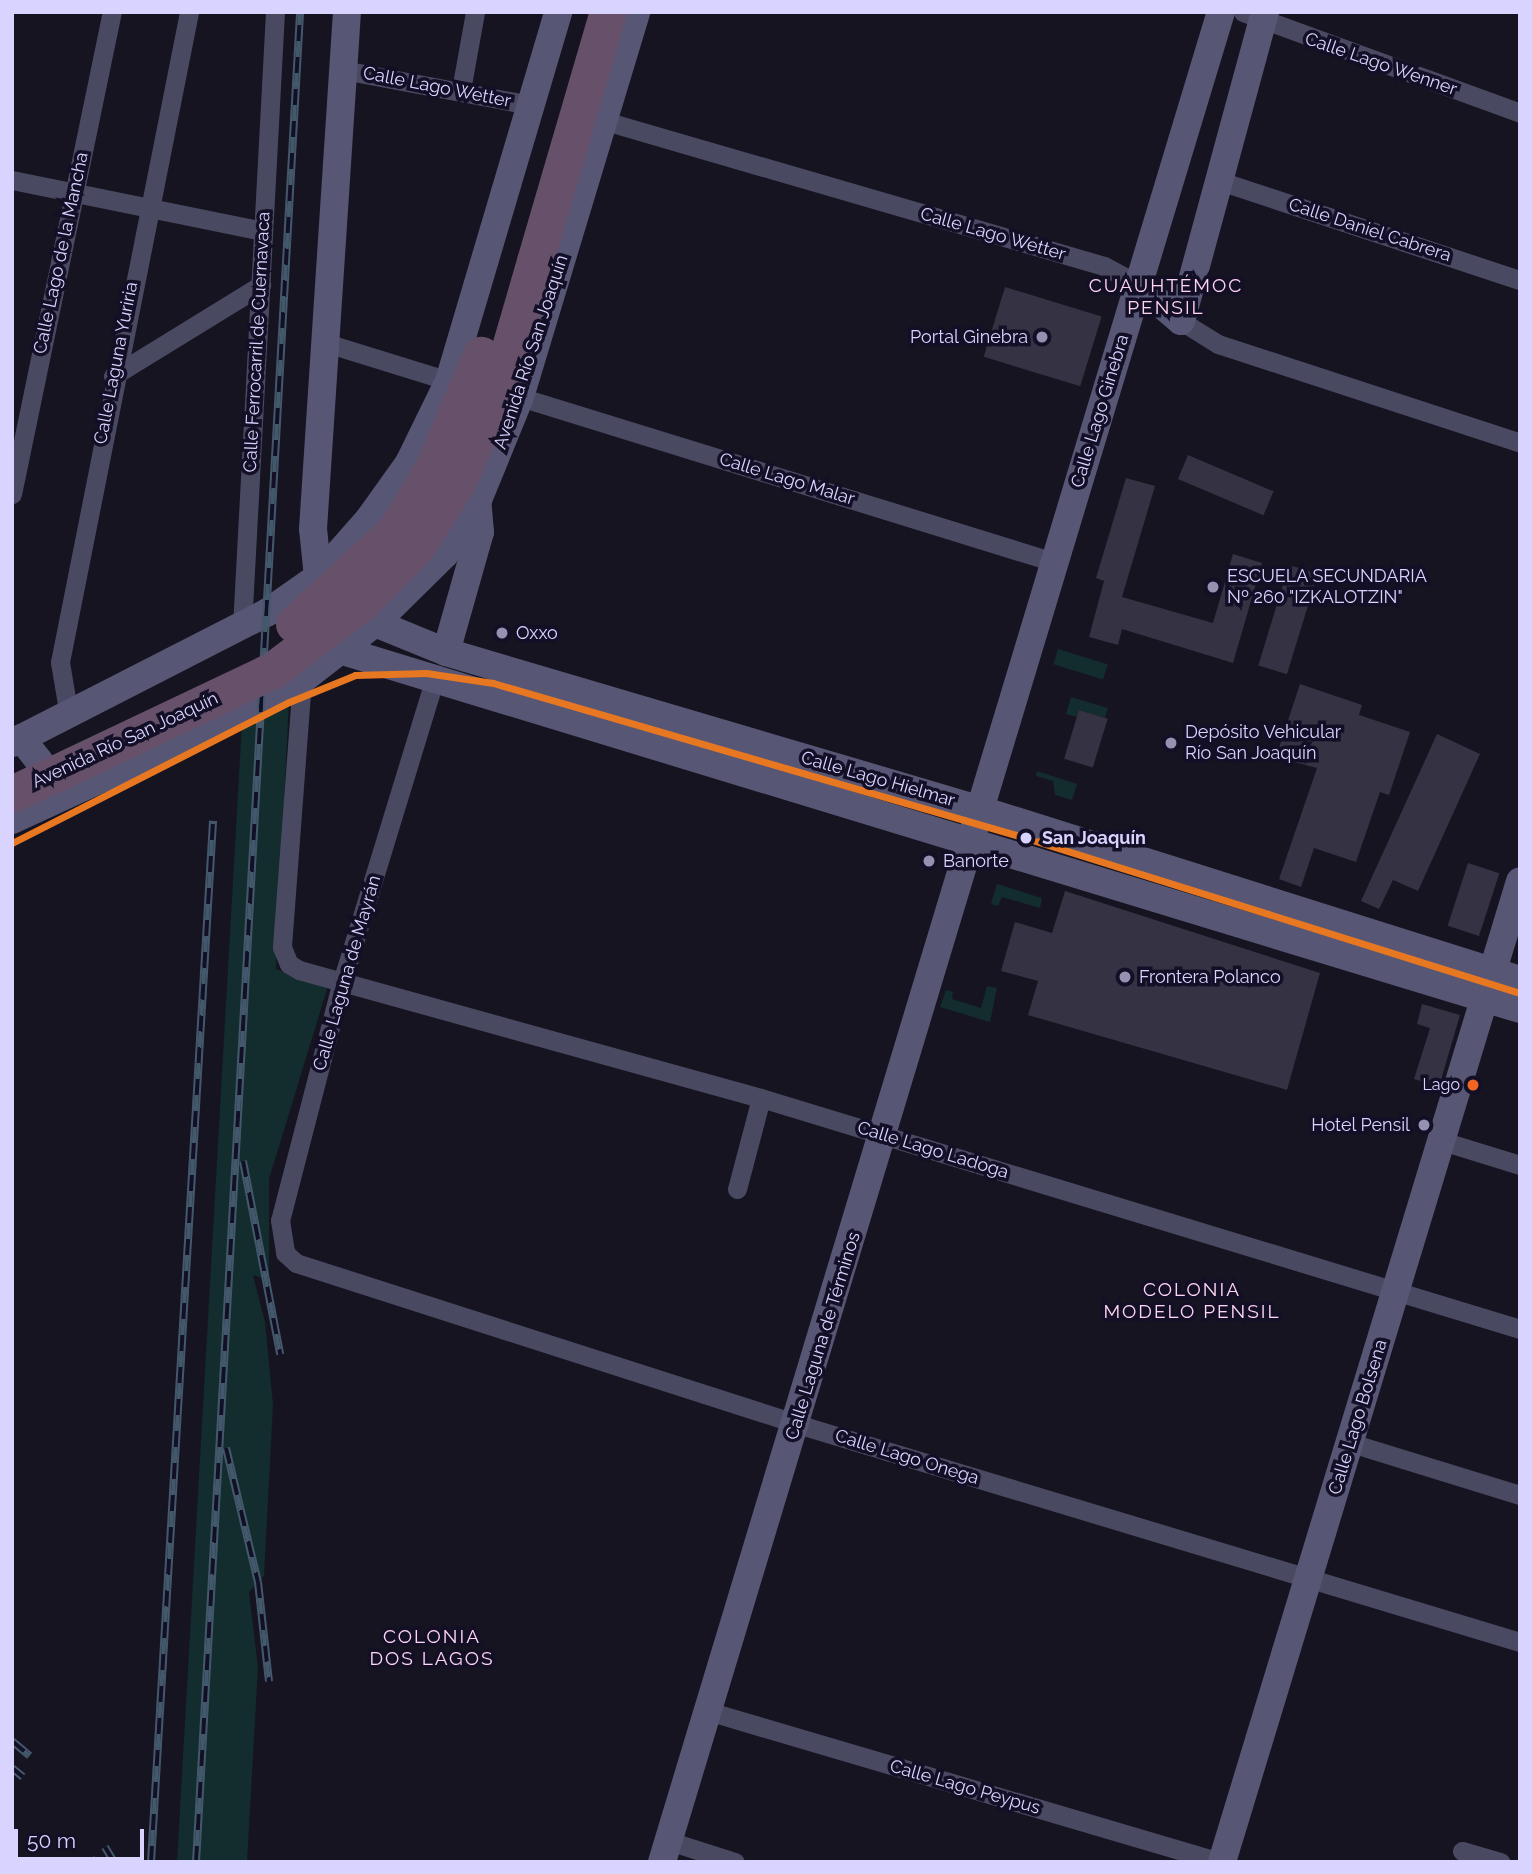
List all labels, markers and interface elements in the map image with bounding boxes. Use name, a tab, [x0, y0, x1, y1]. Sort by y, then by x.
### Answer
street label: Calle Lago Wenner	[1302, 28, 1460, 100]
street label: Calle Lago Wetter	[361, 62, 513, 112]
street label: Calle Lago de la Mancha	[29, 150, 93, 356]
street label: Calle Daniel Cabrera	[1286, 193, 1454, 267]
street label: Calle Lago Wetter	[918, 203, 1068, 265]
street label: Calle Ferrocarril de Cuernavaca	[239, 211, 275, 473]
street label: Avenida Río San Joaquín	[489, 252, 573, 452]
district label: CUAUHTÉMOC PENSIL	[1090, 275, 1242, 319]
street label: Calle Laguna Yuriria	[90, 280, 142, 446]
place label: Portal Ginebra	[910, 326, 1028, 348]
marker: Portal Ginebra	[1034, 329, 1050, 345]
street label: Calle Lago Ginebra	[1066, 332, 1134, 490]
street label: Calle Lago Malar	[717, 448, 857, 510]
place label: ESCUELA SECUNDARIA Nº 260 "IZKALOTZIN"	[1227, 566, 1427, 608]
marker: ESCUELA SECUNDARIA Nº 260 "IZKALOTZIN"	[1205, 579, 1221, 595]
place label: Oxxo	[516, 622, 558, 644]
marker: Oxxo	[494, 625, 510, 641]
street label: Avenida Río San Joaquín	[28, 687, 222, 793]
place label: Depósito Vehicular Río San Joaquín	[1185, 722, 1342, 764]
marker: Depósito Vehicular Río San Joaquín	[1163, 735, 1179, 751]
street label: Calle Lago Hielmar	[799, 747, 957, 811]
place label: San Joaquín	[1042, 827, 1146, 849]
marker: San Joaquín	[1016, 828, 1036, 848]
place label: Banorte	[943, 850, 1009, 872]
marker: Banorte	[921, 853, 937, 869]
street label: Calle Laguna de Mayrán	[309, 873, 385, 1073]
place label: Frontera Polanco	[1139, 966, 1281, 988]
marker: Frontera Polanco	[1117, 969, 1133, 985]
place label: Lago	[1423, 1075, 1460, 1095]
marker: Lago	[1466, 1078, 1480, 1092]
place label: Hotel Pensil	[1311, 1114, 1410, 1136]
street label: Calle Lago Ladoga	[855, 1117, 1011, 1183]
marker: Hotel Pensil	[1416, 1117, 1432, 1133]
street label: Calle Laguna de Términos	[781, 1229, 865, 1443]
district label: COLONIA MODELO PENSIL	[1105, 1279, 1279, 1323]
street label: Calle Lago Bolsena	[1324, 1337, 1392, 1497]
street label: Calle Lago Onega	[832, 1425, 982, 1489]
district label: COLONIA DOS LAGOS	[371, 1626, 493, 1670]
street label: Calle Lago Peypus	[887, 1755, 1043, 1819]
scale bar	[18, 1814, 147, 1858]
text: 50 m	[27, 1828, 76, 1853]

